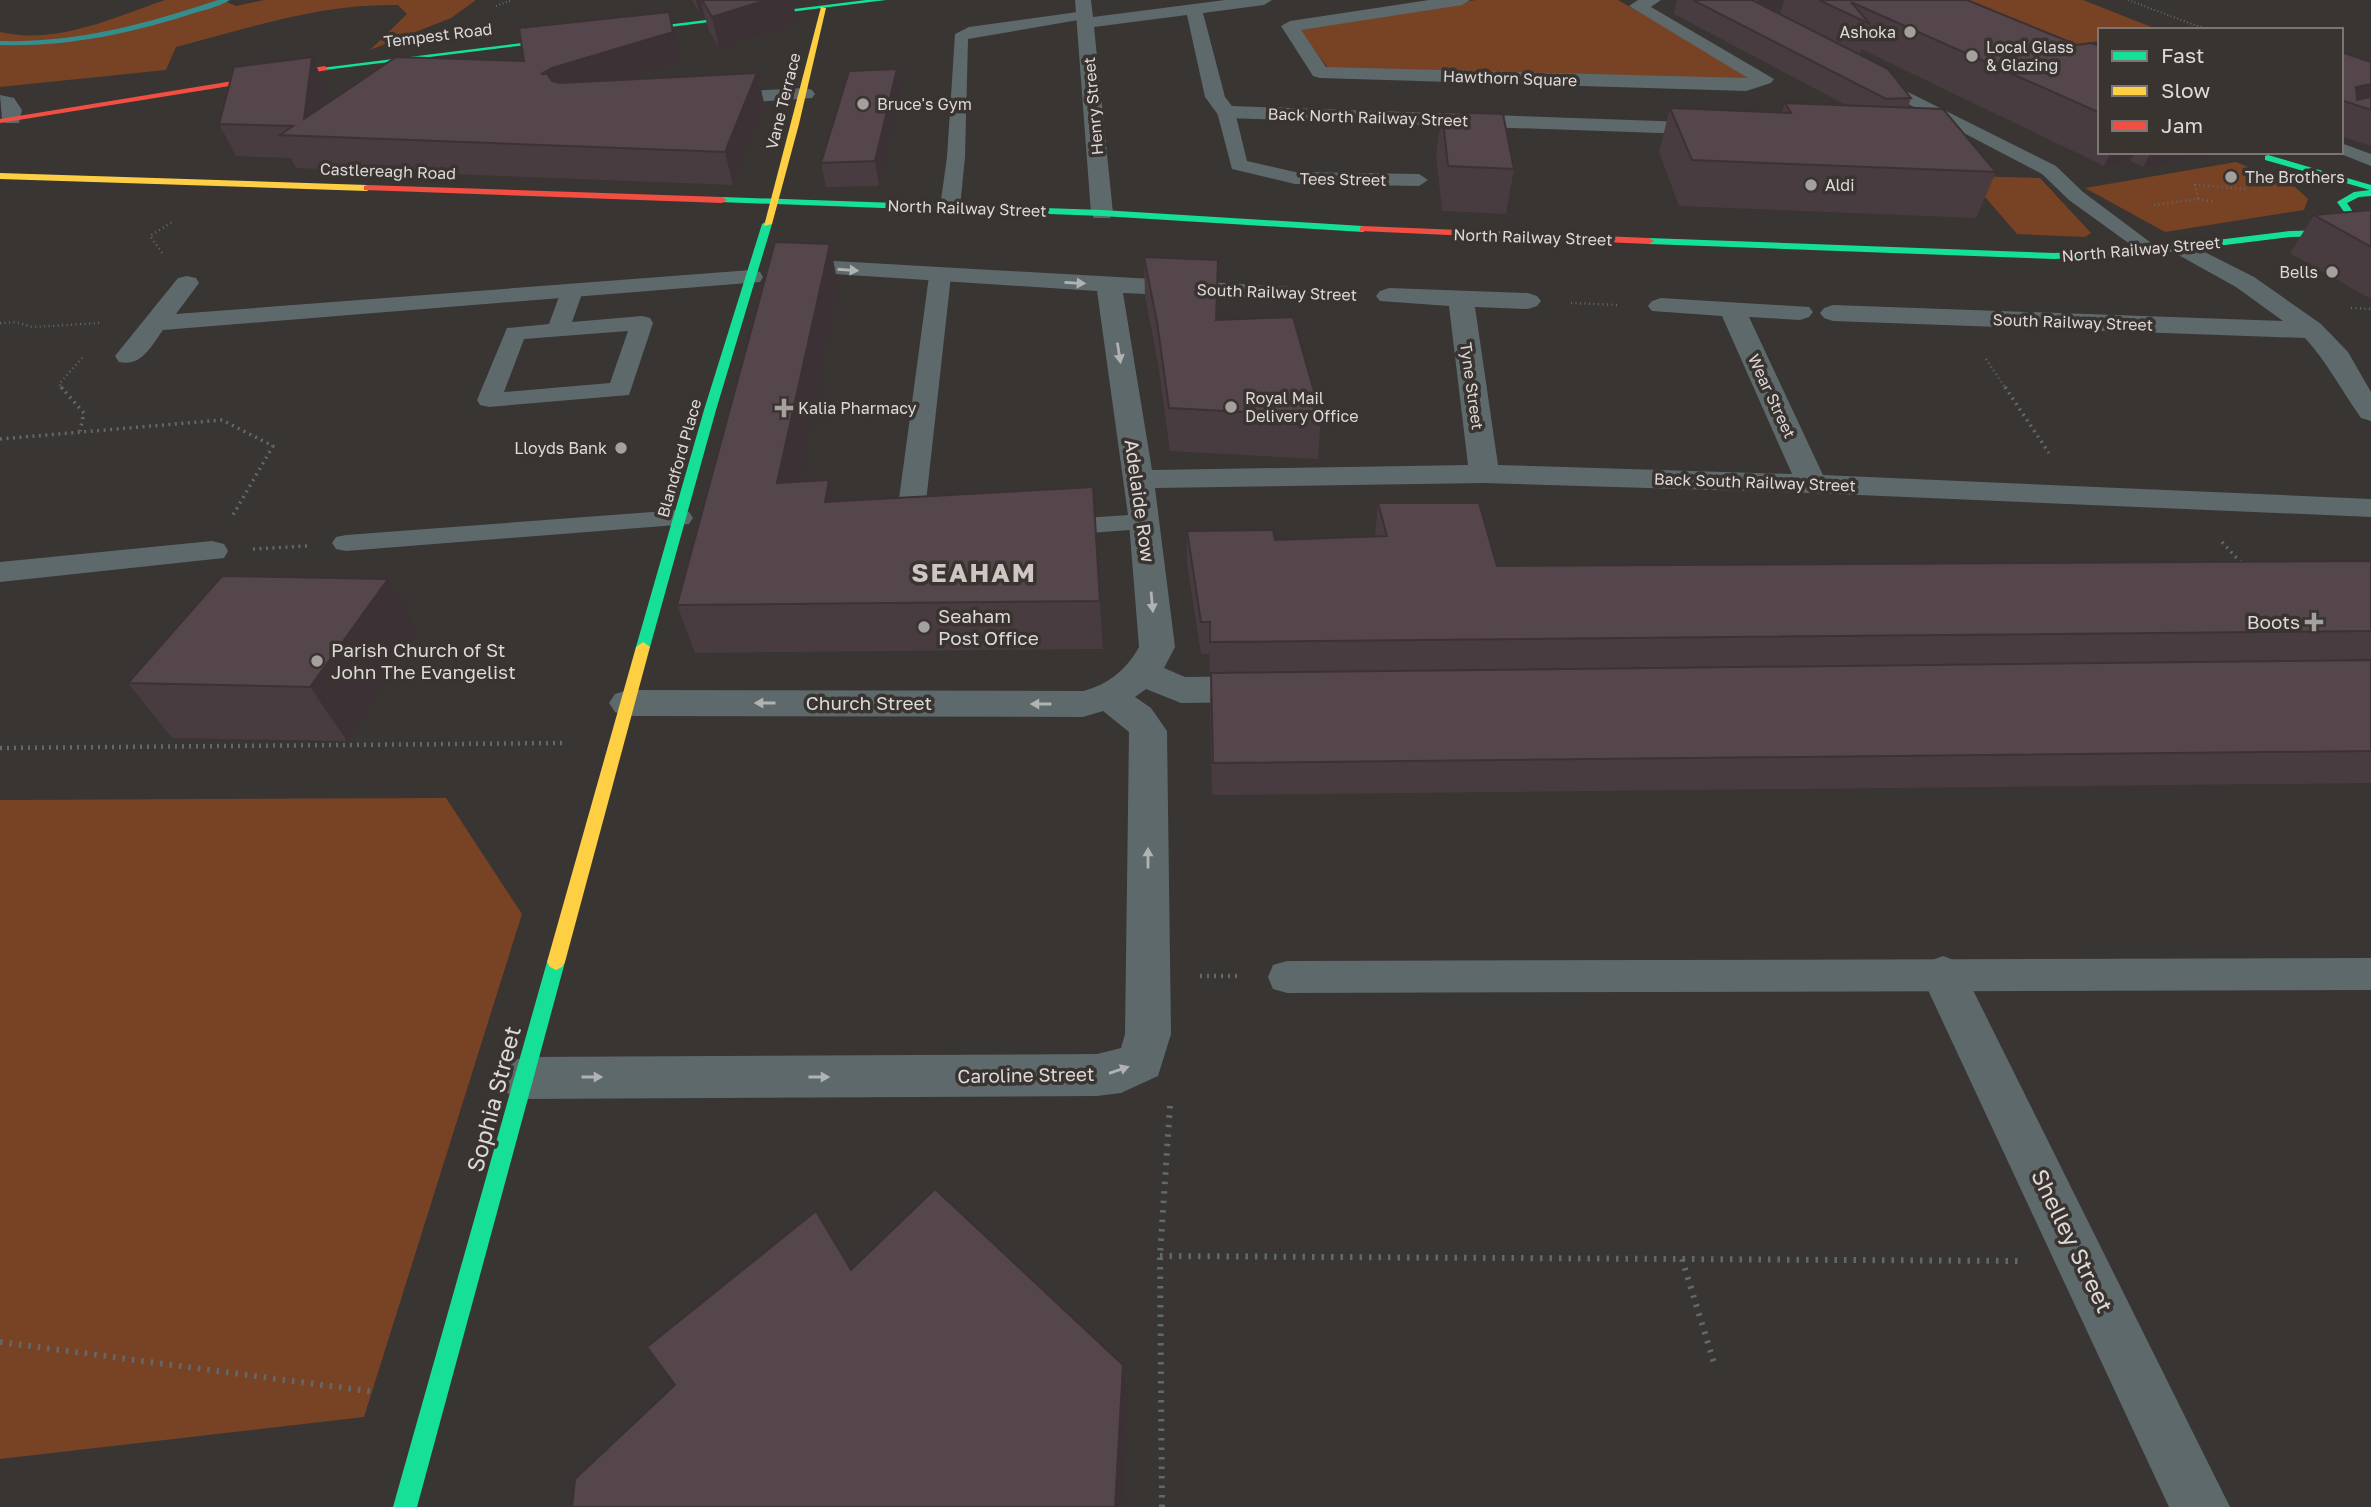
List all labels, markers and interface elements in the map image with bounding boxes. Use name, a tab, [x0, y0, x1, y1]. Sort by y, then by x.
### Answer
street label: Tempest Road	[383, 18, 493, 52]
place label: Ashoka	[1840, 22, 1896, 42]
marker: Ashoka	[1902, 24, 1918, 40]
legend	[2098, 28, 2343, 154]
place label: Local Glass & Glazing	[1986, 37, 2074, 75]
text: Fast	[2161, 42, 2204, 68]
marker: Local Glass & Glazing	[1964, 48, 1980, 64]
street label: Vane Terrace	[761, 51, 805, 151]
street label: Henry Street	[1079, 56, 1107, 156]
street label: Hawthorn Square	[1442, 66, 1578, 90]
text: Slow	[2161, 77, 2210, 103]
place label: Bruce's Gym	[877, 94, 972, 114]
marker: Bruce's Gym	[855, 96, 871, 112]
street label: Back North Railway Street	[1267, 104, 1469, 130]
text: Jam	[2161, 112, 2203, 138]
street label: Castlereagh Road	[320, 159, 456, 183]
place label: The Brothers	[2245, 167, 2345, 187]
street label: Tees Street	[1299, 168, 1387, 190]
marker: The Brothers	[2223, 169, 2239, 185]
place label: Aldi	[1825, 175, 1855, 195]
marker: Aldi	[1803, 177, 1819, 193]
street label: North Railway Street	[887, 195, 1047, 221]
street label: North Railway Street	[1453, 224, 1613, 250]
street label: North Railway Street	[2061, 232, 2221, 266]
place label: Bells	[2279, 262, 2318, 282]
one-way arrow	[837, 264, 859, 275]
marker: Bells	[2324, 264, 2340, 280]
one-way arrow	[1064, 278, 1086, 289]
street label: South Railway Street	[1196, 279, 1358, 305]
street label: South Railway Street	[1992, 309, 2154, 335]
street label: Tyne Street	[1456, 341, 1488, 431]
one-way arrow	[1114, 342, 1125, 364]
street label: Wear Street	[1744, 351, 1800, 441]
place label: Royal Mail Delivery Office	[1245, 388, 1358, 426]
street label: Blandford Place	[653, 396, 705, 520]
place label: Kalia Pharmacy	[798, 398, 917, 418]
marker: Royal Mail Delivery Office	[1223, 399, 1239, 415]
marker: Kalia Pharmacy	[776, 400, 792, 416]
place label: Lloyds Bank	[514, 438, 607, 458]
street label: Adelaide Row	[1120, 438, 1161, 564]
marker: Lloyds Bank	[613, 440, 629, 456]
street label: Back South Railway Street	[1654, 468, 1856, 496]
district label: SEAHAM	[911, 557, 1037, 588]
one-way arrow	[1147, 591, 1158, 613]
place label: Seaham Post Office	[938, 604, 1039, 649]
place label: Boots	[2247, 610, 2300, 633]
marker: Boots	[2306, 614, 2322, 630]
marker: Seaham Post Office	[916, 619, 932, 635]
place label: Parish Church of St John The Evangelist	[331, 638, 516, 683]
marker: Parish Church of St John The Evangelist	[309, 653, 325, 669]
street label: Church Street	[806, 691, 932, 714]
one-way arrow	[753, 697, 775, 709]
one-way arrow	[1030, 698, 1052, 710]
one-way arrow	[1142, 846, 1154, 868]
street label: Sophia Street	[460, 1023, 526, 1175]
street label: Caroline Street	[957, 1062, 1095, 1087]
one-way arrow	[1109, 1064, 1130, 1075]
one-way arrow	[581, 1071, 603, 1083]
one-way arrow	[809, 1071, 831, 1082]
street label: Shelley Street	[2026, 1164, 2120, 1317]

